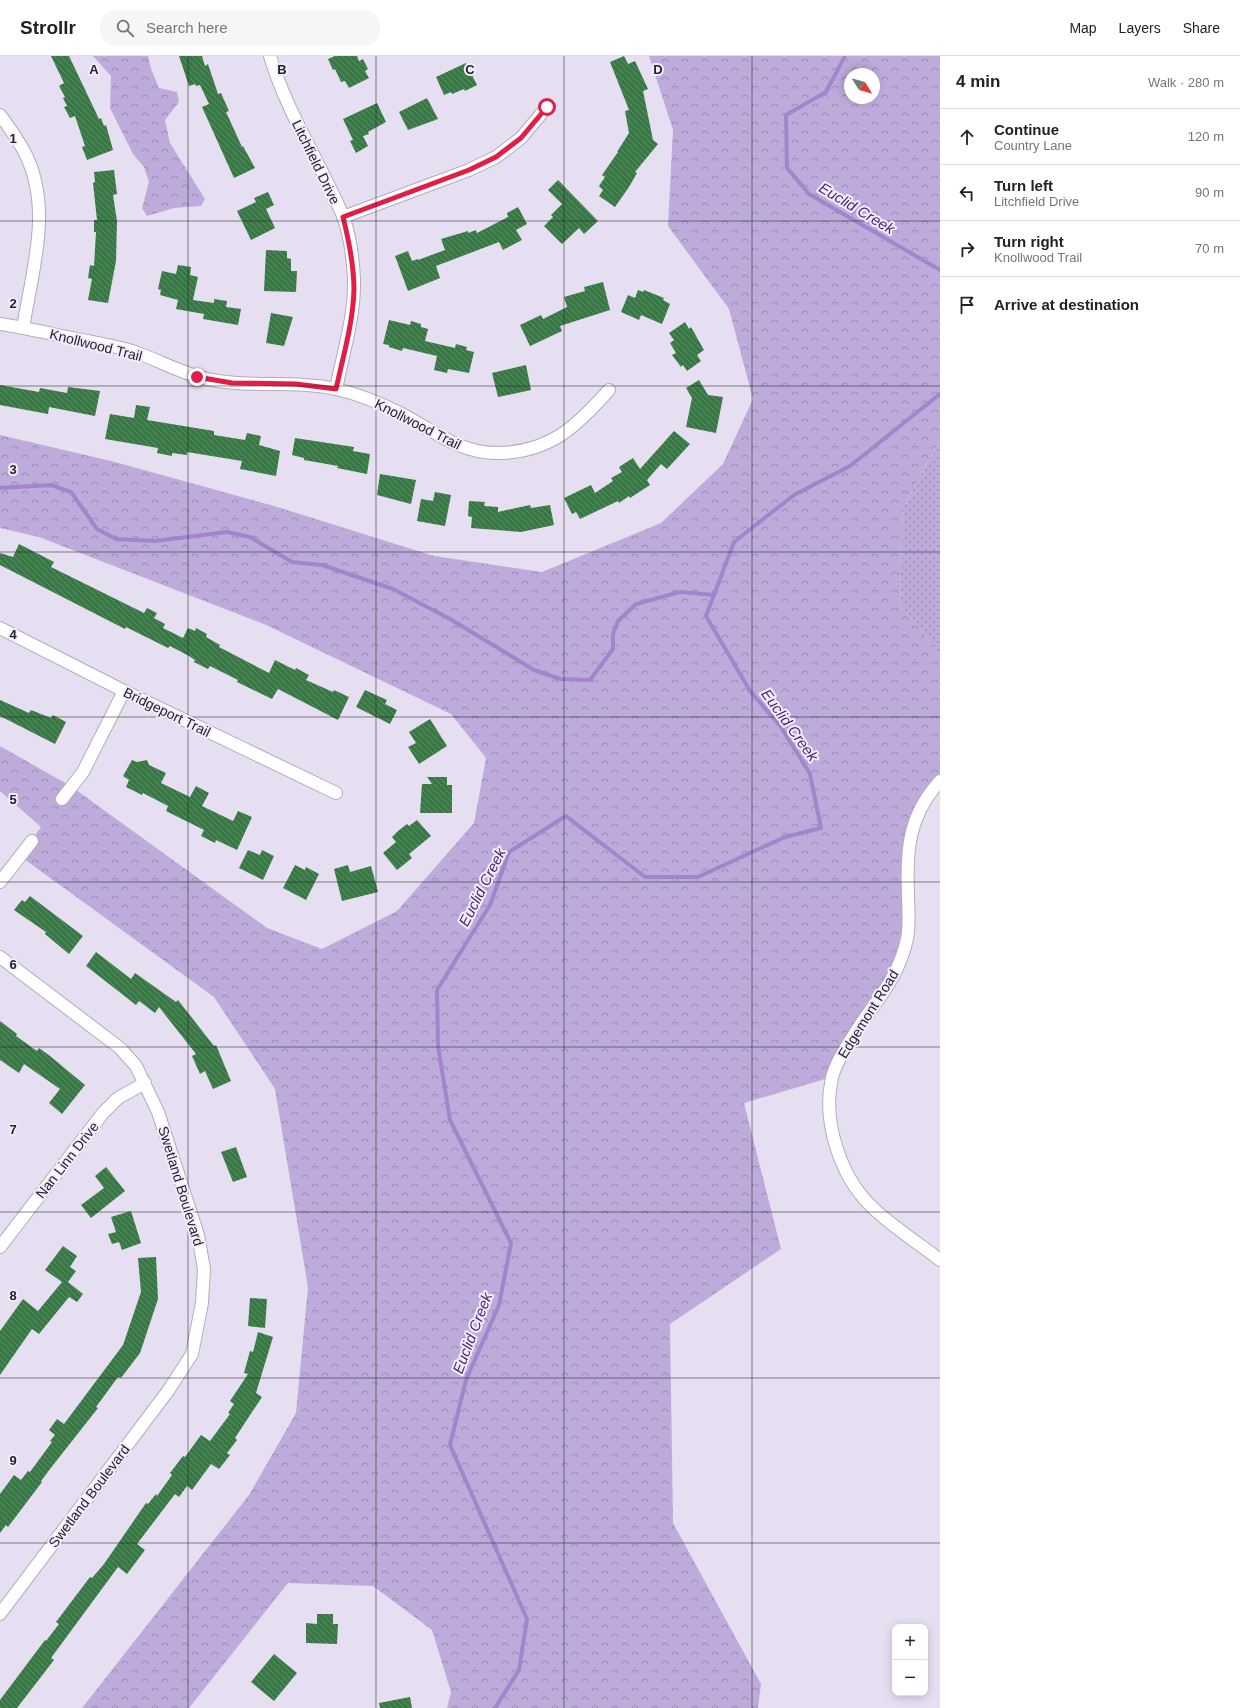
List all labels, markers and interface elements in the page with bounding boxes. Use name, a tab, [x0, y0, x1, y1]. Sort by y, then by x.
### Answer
search box	[100, 10, 380, 46]
text: Strollr	[20, 17, 76, 38]
icon: search	[114, 17, 136, 39]
text: Search here	[146, 19, 228, 36]
text: Map	[1069, 20, 1097, 36]
text: Layers	[1119, 20, 1161, 36]
text: Share	[1183, 20, 1220, 36]
text: A	[89, 62, 99, 77]
text: B	[277, 62, 287, 77]
text: C	[465, 62, 475, 77]
text: D	[653, 62, 663, 77]
north arrow	[844, 68, 880, 104]
text: 4 min	[956, 72, 1000, 91]
text: Walk · 280 m	[1148, 75, 1224, 90]
route start	[538, 98, 556, 116]
street label: Litchfield Drive	[289, 117, 343, 207]
text: Continue	[994, 121, 1059, 138]
icon: ahead	[956, 126, 978, 148]
text: 120 m	[1188, 129, 1224, 144]
text: 1	[9, 131, 17, 146]
text: Country Lane	[994, 138, 1072, 153]
text: Turn left	[994, 177, 1053, 194]
water label: Euclid Creek	[816, 179, 899, 238]
icon: left	[956, 182, 978, 204]
text: 90 m	[1195, 185, 1224, 200]
text: Litchfield Drive	[994, 194, 1079, 209]
text: Turn right	[994, 233, 1064, 250]
icon: right	[956, 238, 978, 260]
text: 70 m	[1195, 241, 1224, 256]
text: Knollwood Trail	[994, 250, 1082, 265]
icon: arrive	[956, 294, 978, 316]
text: 2	[9, 296, 17, 311]
text: Arrive at destination	[994, 296, 1139, 313]
street label: Knollwood Trail	[48, 326, 144, 364]
route end	[188, 368, 206, 386]
street label: Knollwood Trail	[372, 395, 464, 453]
text: 3	[9, 462, 17, 477]
text: 4	[9, 627, 17, 642]
street label: Bridgeport Trail	[121, 684, 213, 740]
water label: Euclid Creek	[758, 686, 823, 766]
text: 5	[9, 792, 17, 807]
water label: Euclid Creek	[455, 844, 510, 929]
text: 6	[9, 957, 17, 972]
street label: Edgemont Road	[834, 967, 902, 1061]
street label: Nan Linn Drive	[32, 1118, 102, 1201]
text: 7	[9, 1122, 17, 1137]
street label: Swetland Boulevard	[155, 1124, 207, 1248]
text: 8	[9, 1288, 17, 1303]
water label: Euclid Creek	[449, 1289, 496, 1376]
street label: Swetland Boulevard	[45, 1441, 133, 1551]
text: 9	[9, 1453, 17, 1468]
map controls	[892, 1624, 928, 1696]
button: +	[892, 1624, 928, 1660]
button: −	[892, 1660, 928, 1696]

